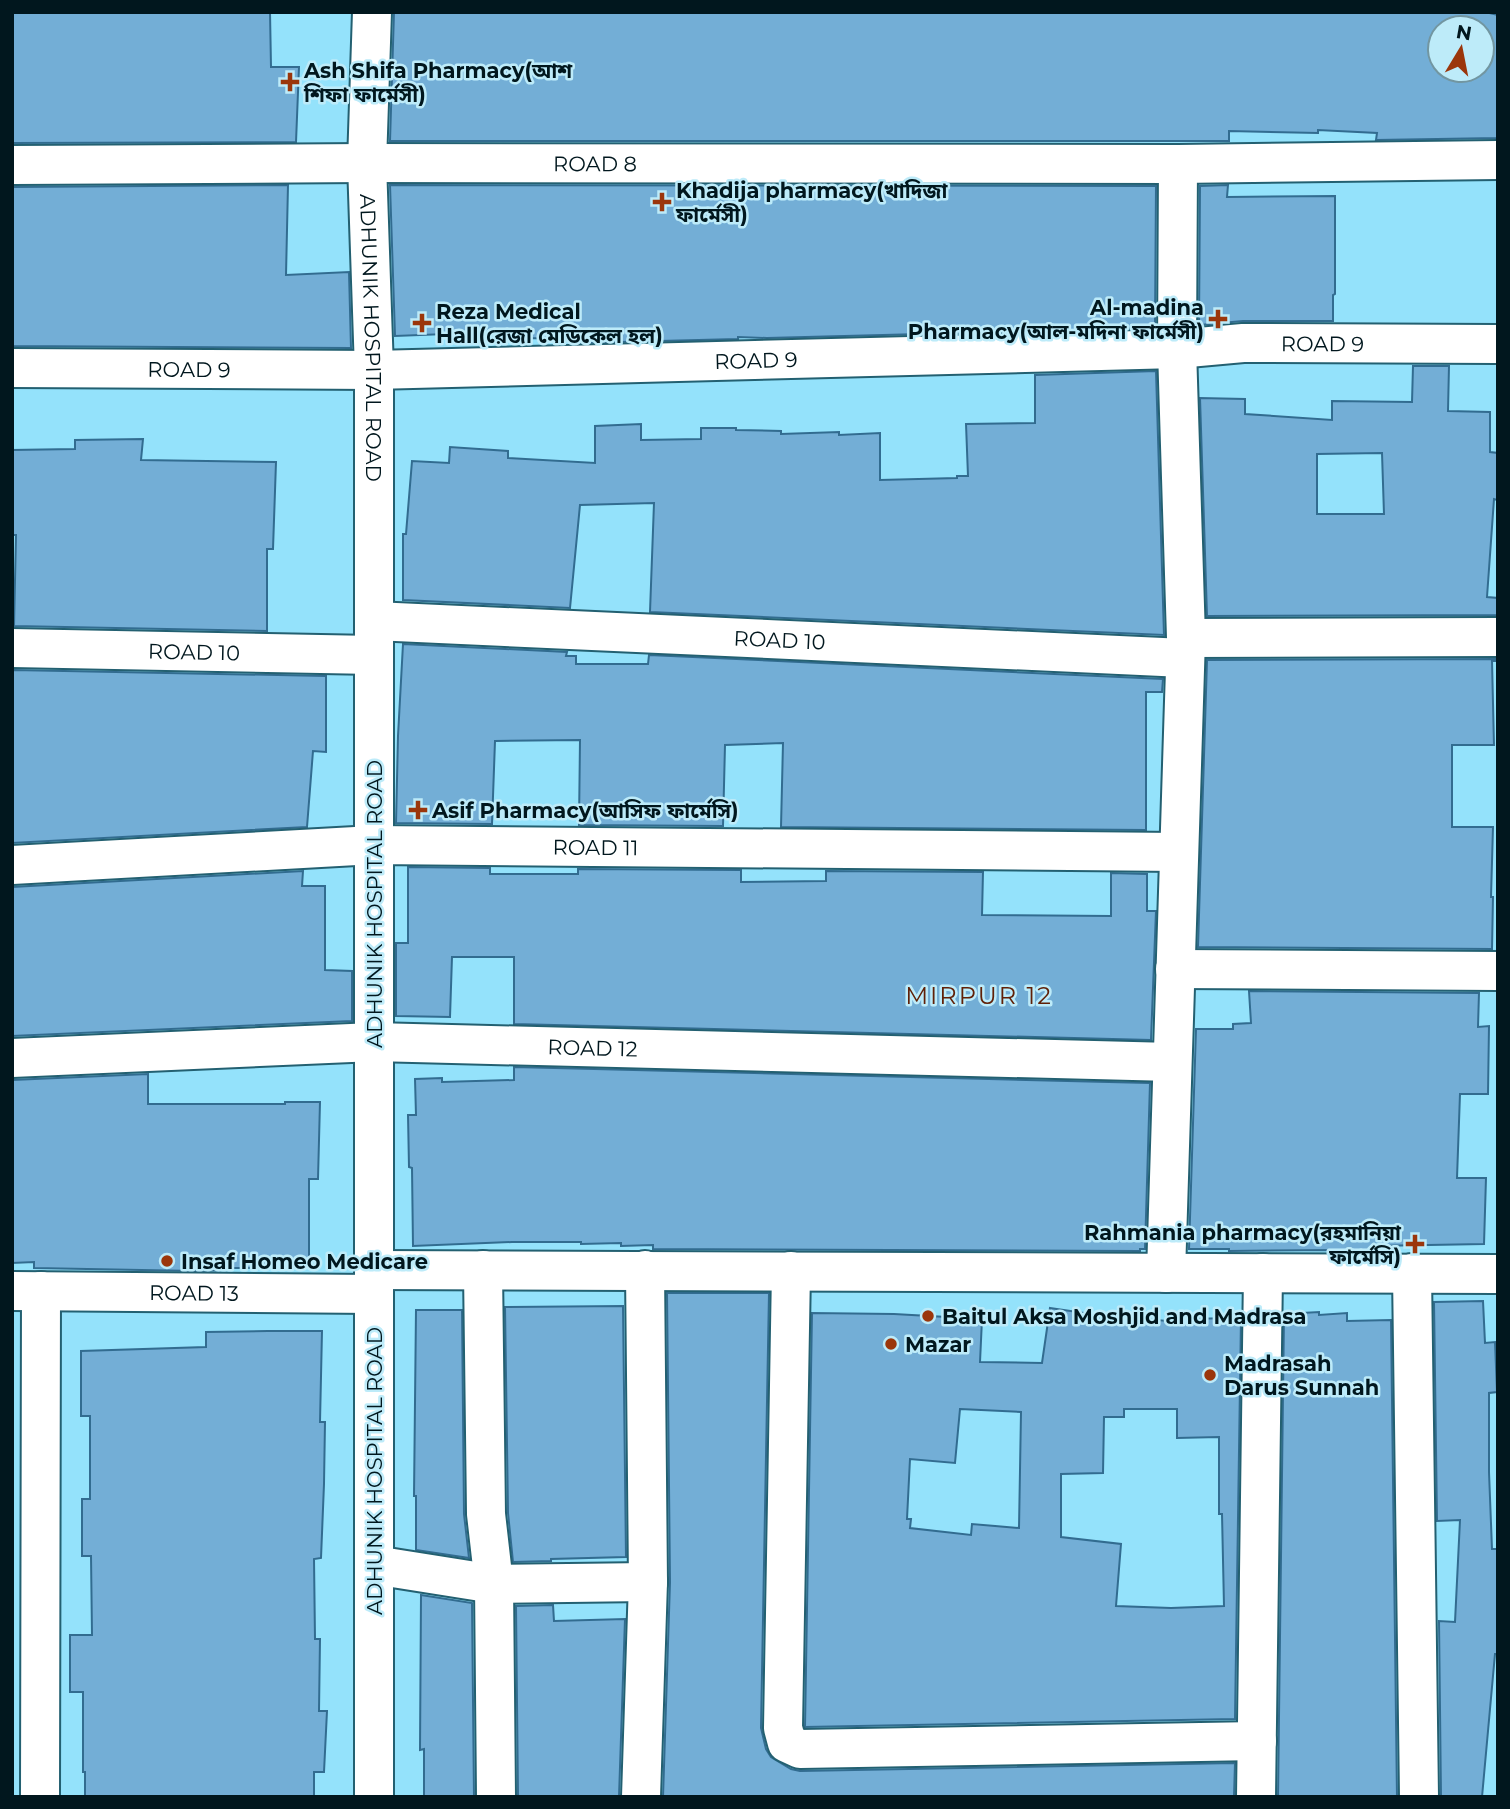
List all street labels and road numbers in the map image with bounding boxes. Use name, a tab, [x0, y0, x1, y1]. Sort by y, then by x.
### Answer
street label: ROAD 8	[553, 151, 637, 176]
street label: ADHUNIK HOSPITAL ROAD	[356, 193, 387, 482]
street label: ROAD 9	[1281, 331, 1364, 356]
street label: ROAD 9	[714, 346, 798, 374]
street label: ROAD 9	[147, 356, 231, 382]
street label: ROAD 10	[733, 625, 826, 654]
street label: ROAD 10	[148, 638, 240, 665]
street label: ADHUNIK HOSPITAL ROAD	[362, 760, 387, 1048]
street label: ROAD 11	[552, 834, 638, 860]
street label: ROAD 12	[547, 1034, 638, 1061]
street label: ROAD 13	[149, 1280, 239, 1305]
street label: ADHUNIK HOSPITAL ROAD	[362, 1327, 387, 1615]

